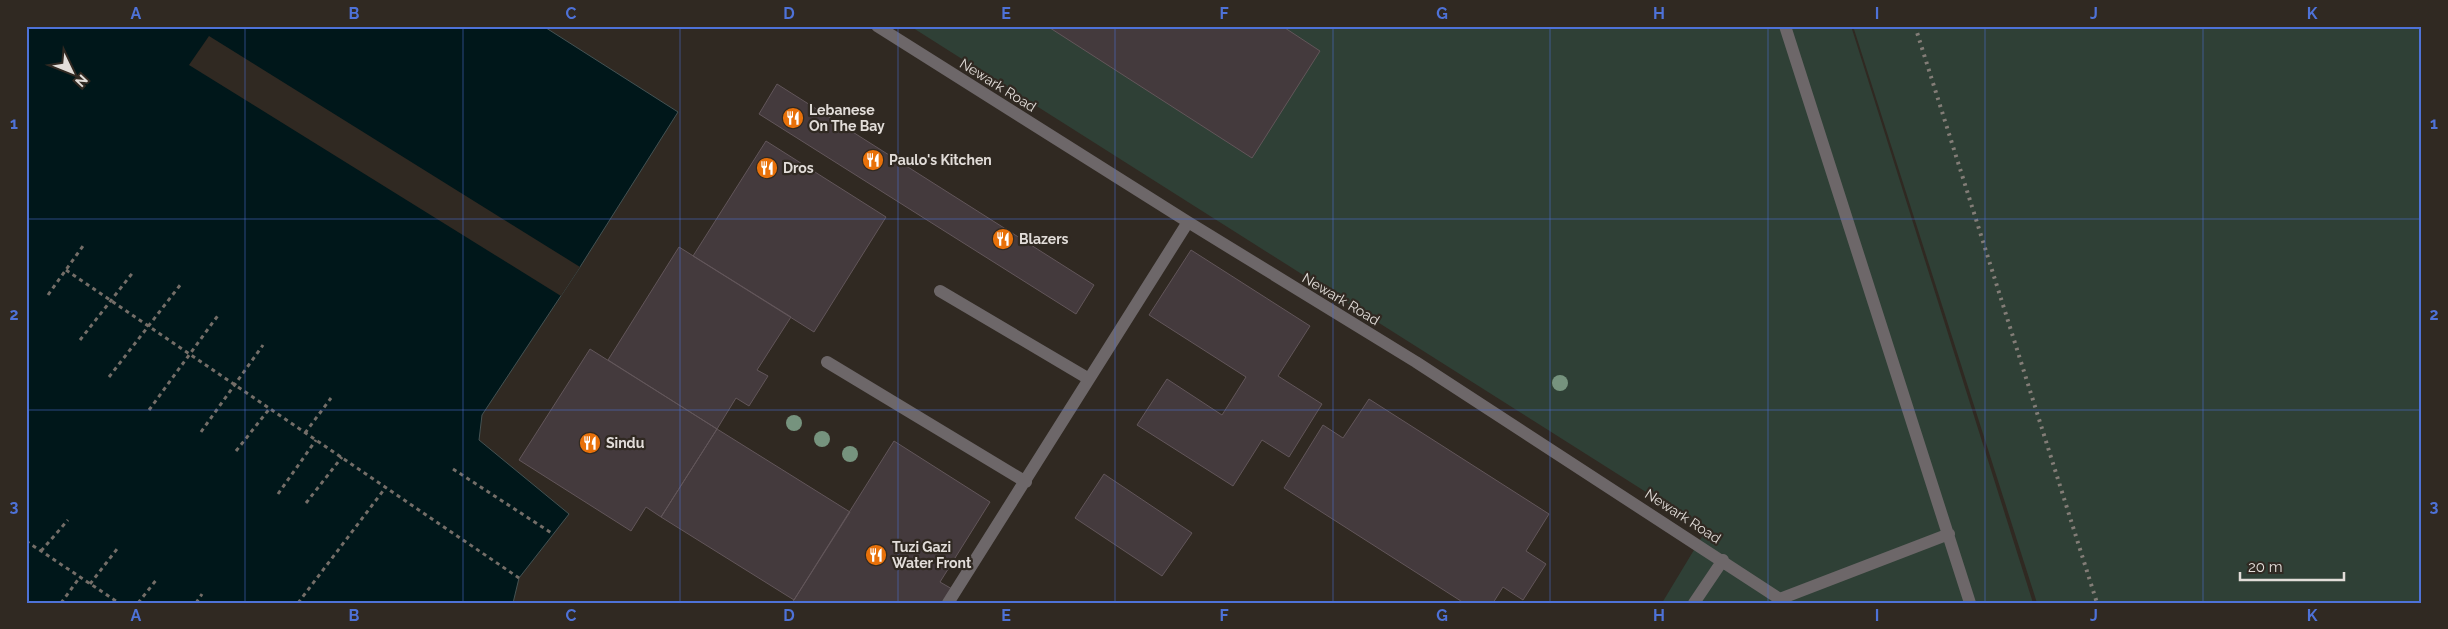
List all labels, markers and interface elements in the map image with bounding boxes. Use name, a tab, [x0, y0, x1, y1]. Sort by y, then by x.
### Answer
text: A	[131, 4, 142, 23]
text: B	[349, 4, 360, 23]
text: C	[566, 4, 577, 23]
text: D	[783, 4, 795, 23]
text: E	[1001, 4, 1011, 23]
text: F	[1219, 4, 1229, 23]
text: G	[1436, 4, 1448, 23]
text: H	[1653, 4, 1665, 23]
text: I	[1875, 4, 1879, 23]
text: J	[2090, 4, 2098, 23]
text: K	[2307, 4, 2318, 23]
north arrow	[48, 48, 98, 98]
street label: Newark Road	[957, 55, 1039, 115]
text: N	[72, 72, 91, 90]
place label: Lebanese On The Bay	[809, 102, 885, 134]
restaurant icon: Lebanese On The Bay	[781, 106, 805, 130]
text: 1	[10, 114, 18, 133]
text: 1	[2430, 114, 2438, 133]
restaurant icon: Paulo's Kitchen	[861, 148, 885, 172]
place label: Paulo's Kitchen	[889, 152, 992, 168]
restaurant icon: Dros	[755, 156, 779, 180]
place label: Dros	[783, 160, 814, 176]
restaurant icon: Blazers	[991, 227, 1015, 251]
place label: Blazers	[1019, 231, 1069, 247]
street label: Newark Road	[1300, 270, 1382, 328]
text: 2	[9, 305, 19, 324]
text: 2	[2429, 305, 2439, 324]
restaurant icon: Sindu	[578, 431, 602, 455]
place label: Sindu	[606, 435, 645, 451]
street label: Newark Road	[1642, 486, 1724, 546]
text: 3	[10, 497, 19, 516]
text: 3	[2430, 497, 2439, 516]
place label: Tuzi Gazi Water Front	[892, 539, 972, 571]
restaurant icon: Tuzi Gazi Water Front	[864, 543, 888, 567]
scale bar	[2240, 549, 2344, 581]
text: 20 m	[2248, 558, 2283, 576]
text: A	[131, 606, 142, 625]
text: B	[349, 606, 360, 625]
text: C	[566, 606, 577, 625]
text: D	[783, 606, 795, 625]
text: E	[1001, 606, 1011, 625]
text: F	[1219, 606, 1229, 625]
text: G	[1436, 606, 1448, 625]
text: H	[1653, 606, 1665, 625]
text: I	[1875, 606, 1879, 625]
text: J	[2090, 606, 2098, 625]
text: K	[2307, 606, 2318, 625]

